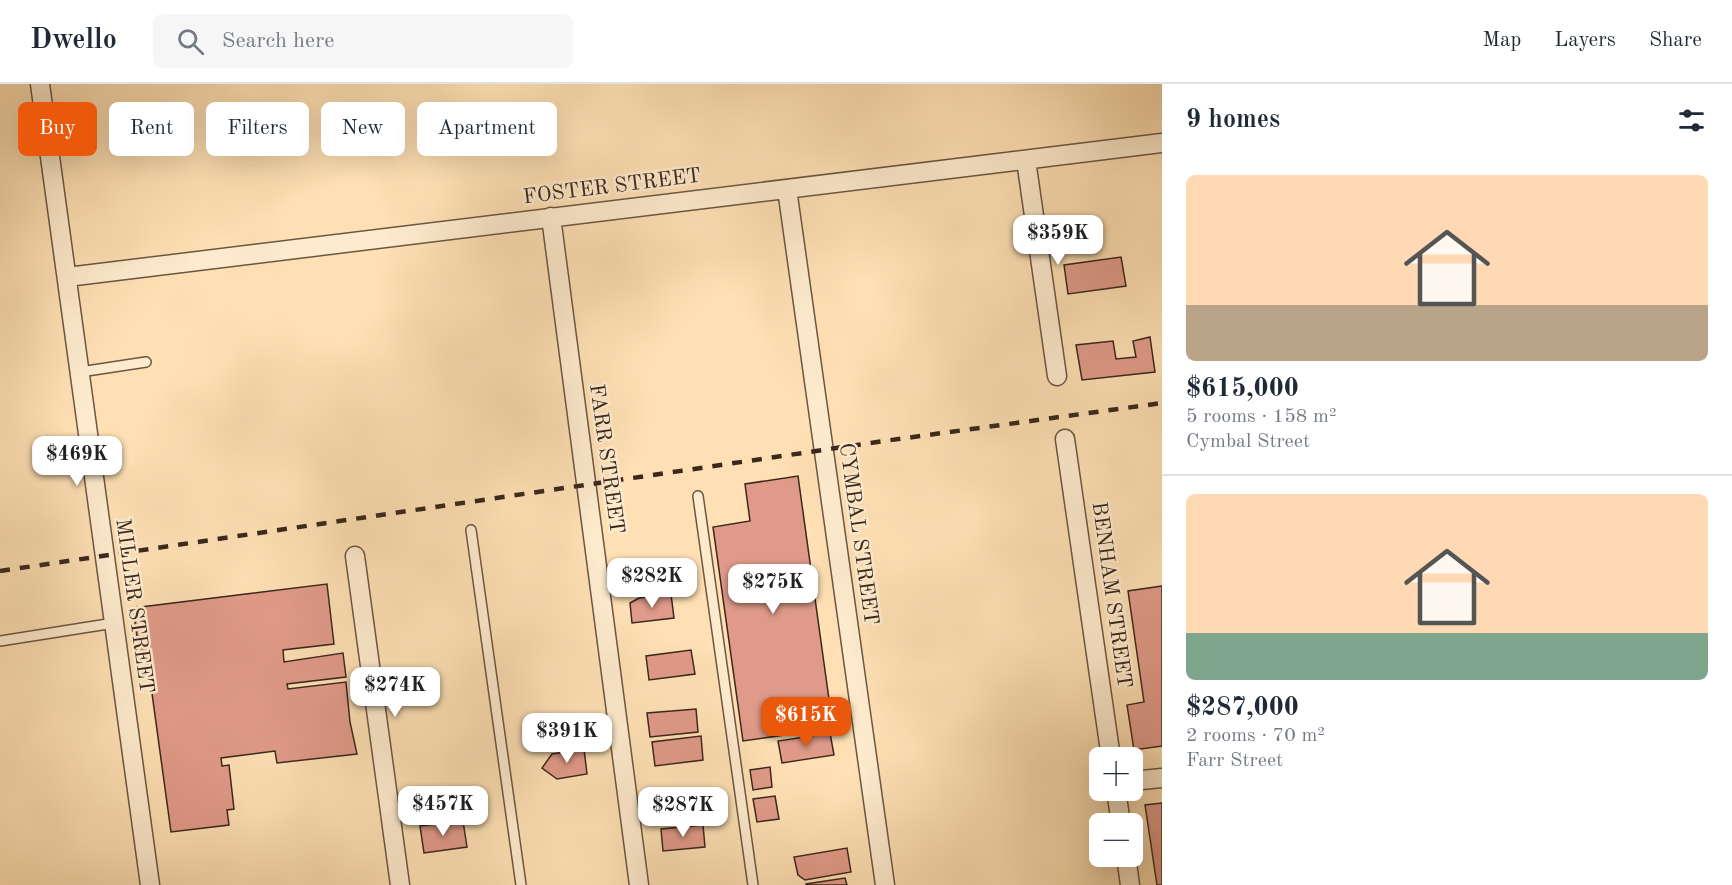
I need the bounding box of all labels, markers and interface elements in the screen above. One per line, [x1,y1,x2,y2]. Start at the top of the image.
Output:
search box [153,14,573,68]
icon: search [174,25,207,58]
text: Dwello [30,27,117,55]
text: Search here [222,30,334,52]
text: Map [1482,30,1521,51]
text: Layers [1554,30,1616,51]
text: Share [1649,30,1702,51]
chip: Buy [18,102,97,156]
chip: Rent [109,102,194,156]
chip: Filters [206,102,309,156]
chip: New [321,102,405,156]
chip: Apartment [417,102,557,156]
icon: filters [1675,104,1708,137]
text: 9 homes [1186,107,1280,133]
street label: FOSTER STREET [522,166,702,208]
icon: home [1393,214,1501,322]
pin: $359K [1016,215,1100,266]
text: $359K [1027,224,1089,244]
text: $615,000 [1186,376,1299,402]
street label: FARR STREET [585,383,627,535]
text: 5 rooms · 158 m² [1186,407,1336,427]
text: Cymbal Street [1186,432,1310,452]
pin: $469K [35,436,119,487]
street label: CYMBAL STREET [835,442,881,626]
text: $469K [46,445,108,465]
street label: BENHAM STREET [1088,500,1134,690]
street label: MILLER STREET [111,517,157,695]
icon: home [1393,533,1501,641]
pin: $282K [610,558,694,609]
pin: $275K [731,564,815,615]
text: $282K [621,567,683,587]
text: $275K [742,573,804,593]
pin: $274K [353,667,437,718]
text: $274K [364,676,426,696]
text: $287,000 [1186,695,1299,721]
pin: $615K [764,697,848,748]
text: $615K [775,706,837,726]
pin: $391K [525,713,609,764]
text: $391K [536,722,598,742]
text: 2 rooms · 70 m² [1186,726,1325,746]
map controls [1089,747,1143,867]
button: + [1089,747,1143,801]
text: Farr Street [1186,751,1283,771]
pin: $457K [401,786,485,837]
pin: $287K [641,787,725,838]
text: $457K [412,795,474,815]
text: $287K [652,796,714,816]
button: − [1089,813,1143,867]

